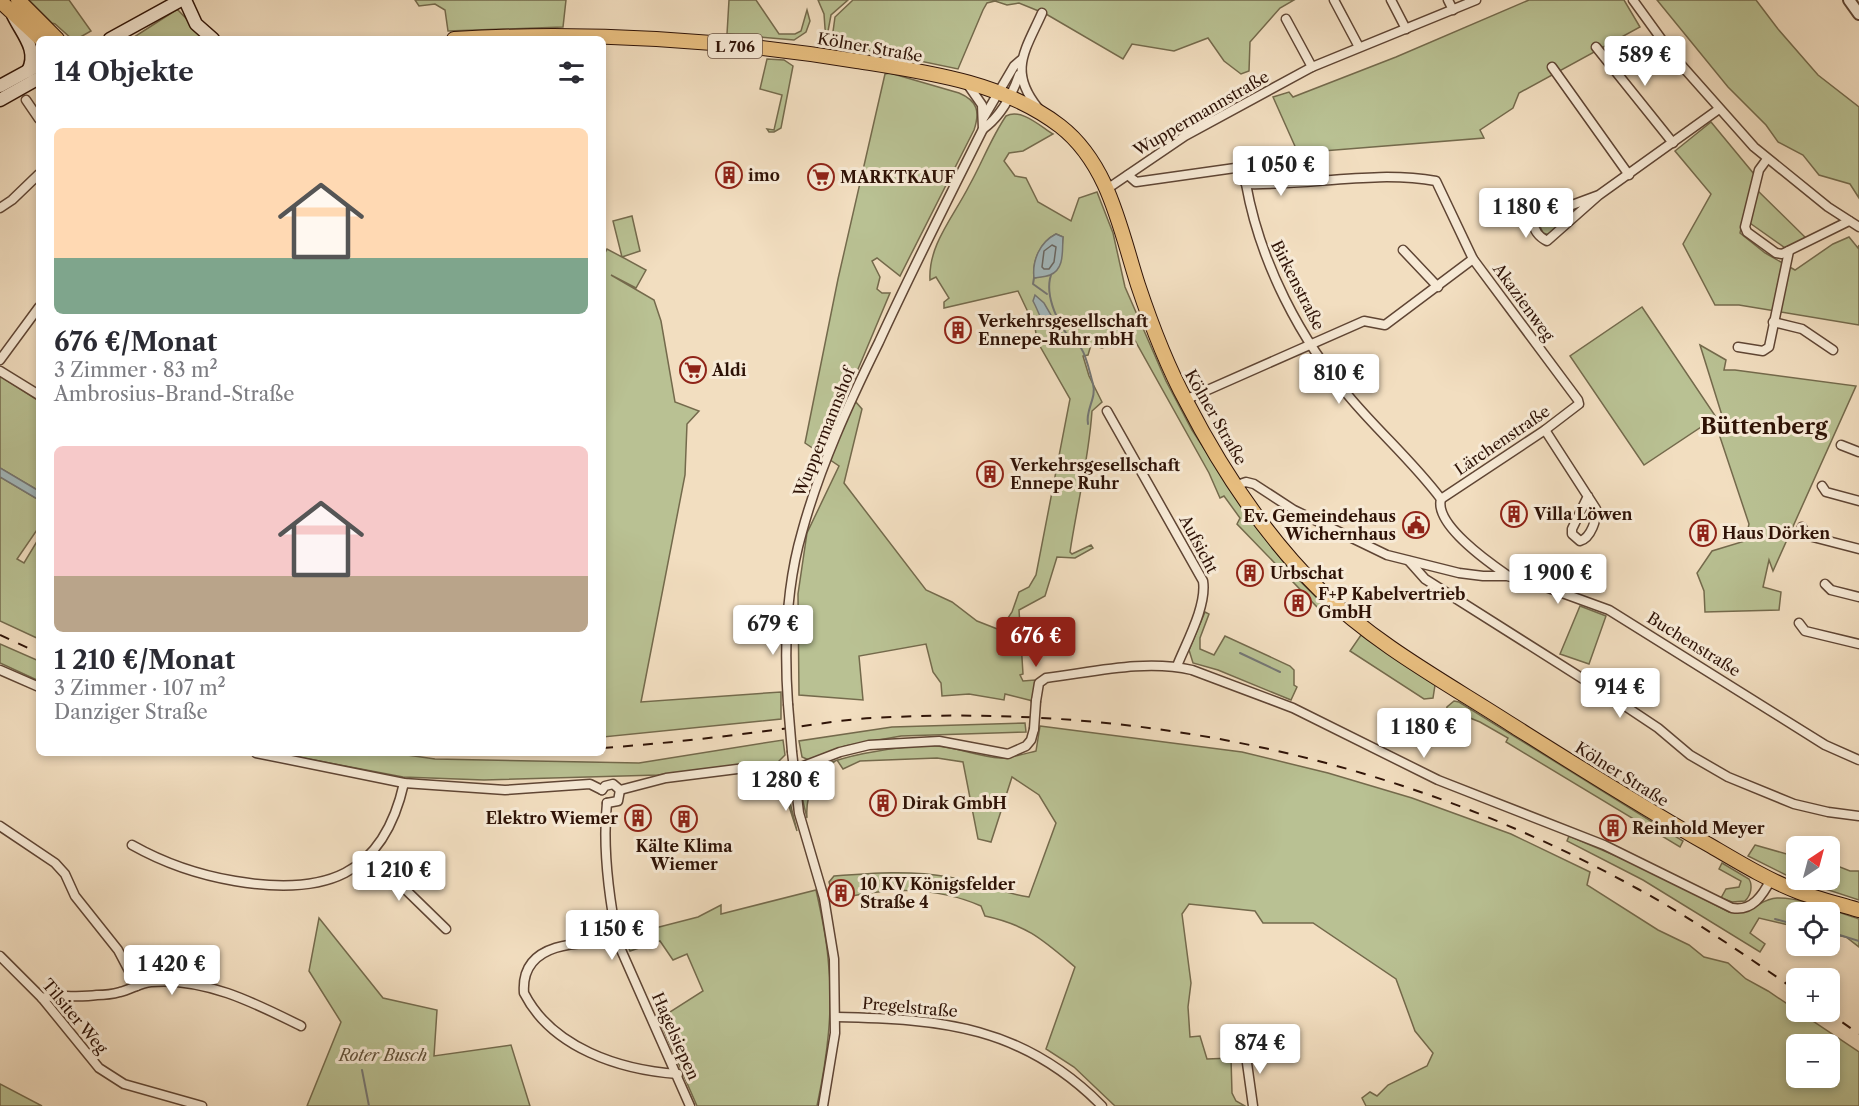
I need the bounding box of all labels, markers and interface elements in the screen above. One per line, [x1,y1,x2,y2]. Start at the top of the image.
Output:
street label: Kölner Straße [816,28,924,66]
road number: L 706 [708,34,762,58]
pin: 589 € [1603,36,1687,87]
text: 589 € [1618,43,1672,67]
text: 14 Objekte [54,56,194,88]
icon: filters [555,56,588,89]
street label: Wuppermannstraße [1129,66,1272,160]
pin: 1 050 € [1226,146,1336,197]
text: 1 050 € [1247,153,1315,177]
building icon: imo [714,160,744,190]
supermarket icon: MARKTKAUF [806,162,836,192]
place label: imo [748,165,780,185]
icon: home [267,167,375,275]
place label: MARKTKAUF [840,167,955,187]
pin: 1 180 € [1471,188,1581,239]
text: 1 180 € [1493,195,1559,219]
street label: Birkenstraße [1267,237,1329,333]
street label: Akazienweg [1489,258,1559,345]
place label: Verkehrsgesellschaft Ennepe-Ruhr mbH [977,311,1149,349]
building icon: Verkehrsgesellschaft Ennepe-Ruhr mbH [943,315,973,345]
text: 676 €/Monat [54,326,217,358]
pin: 810 € [1297,354,1381,405]
supermarket icon: Aldi [678,355,708,385]
text: 3 Zimmer · 83 m² [54,358,218,382]
place label: Aldi [711,360,747,380]
text: 810 € [1313,361,1365,385]
street label: Wuppermannshof [789,362,860,501]
street label: Kölner Straße [1181,366,1251,468]
text: Ambrosius-Brand-Straße [54,382,294,406]
street label: Lärchenstraße [1451,401,1553,479]
district label: Büttenberg [1700,413,1829,440]
place label: Verkehrsgesellschaft Ennepe Ruhr [1009,455,1181,493]
building icon: Verkehrsgesellschaft Ennepe Ruhr [975,459,1005,489]
icon: home [267,485,375,593]
building icon: Villa Löwen [1499,499,1529,529]
place label: Villa Löwen [1533,504,1633,524]
place label: Ev. Gemeindehaus Wichernhaus [1243,506,1396,544]
public building icon: Ev. Gemeindehaus Wichernhaus [1401,510,1431,540]
street label: Aufsicht [1175,511,1223,577]
building icon: Haus Dörken [1688,518,1718,548]
place label: Haus Dörken [1722,523,1830,543]
pin: 1 900 € [1503,554,1613,605]
building icon: Urbschat [1235,558,1265,588]
text: 1 900 € [1523,561,1593,585]
place label: Urbschat [1270,563,1344,583]
place label: F+P Kabelvertrieb GmbH [1318,584,1465,622]
building icon: F+P Kabelvertrieb GmbH [1283,588,1313,618]
pin: 679 € [731,605,815,656]
street label: Buchenstraße [1644,607,1744,681]
text: 679 € [747,612,799,636]
pin: 676 € [994,617,1078,668]
text: 676 € [1010,624,1062,648]
text: 1 210 €/Monat [54,644,235,676]
pin: 914 € [1578,668,1662,719]
text: 914 € [1595,675,1645,699]
text: 3 Zimmer · 107 m² [54,676,226,700]
text: Danziger Straße [54,700,208,724]
pin: 1 180 € [1369,708,1479,759]
text: 1 180 € [1391,715,1457,739]
street label: Kölner Straße [1572,737,1673,811]
pin: 1 280 € [731,761,841,812]
text: 1 280 € [752,768,820,792]
building icon: Dirak GmbH [868,788,898,818]
place label: Dirak GmbH [902,793,1007,813]
building icon: Elektro Wiemer [623,803,653,833]
building icon: Kälte Klima Wiemer [669,804,699,834]
place label: Elektro Wiemer [486,808,618,828]
building icon: Reinhold Meyer [1598,813,1628,843]
place label: Reinhold Meyer [1632,818,1765,838]
place label: Kälte Klima Wiemer [635,836,733,874]
north arrow [1786,836,1840,890]
map controls [1786,836,1840,1088]
pin: 1 210 € [344,851,454,902]
text: 1 210 € [366,858,432,882]
place label: 10 KV Königsfelder Straße 4 [860,874,1016,912]
building icon: 10 KV Königsfelder Straße 4 [826,878,856,908]
button: locate [1786,902,1840,956]
pin: 1 150 € [557,910,667,961]
text: 1 150 € [580,917,644,941]
pin: 1 420 € [117,945,227,996]
text: 1 420 € [138,952,206,976]
button: + [1786,968,1840,1022]
street label: Tilsiter Weg [38,975,112,1058]
street label: Hagelsiepen [648,989,704,1083]
street label: Pregelstraße [861,993,959,1021]
pin: 874 € [1218,1024,1302,1075]
text: 874 € [1234,1031,1286,1055]
button: − [1786,1034,1840,1088]
park label: Roter Busch [337,1045,427,1065]

